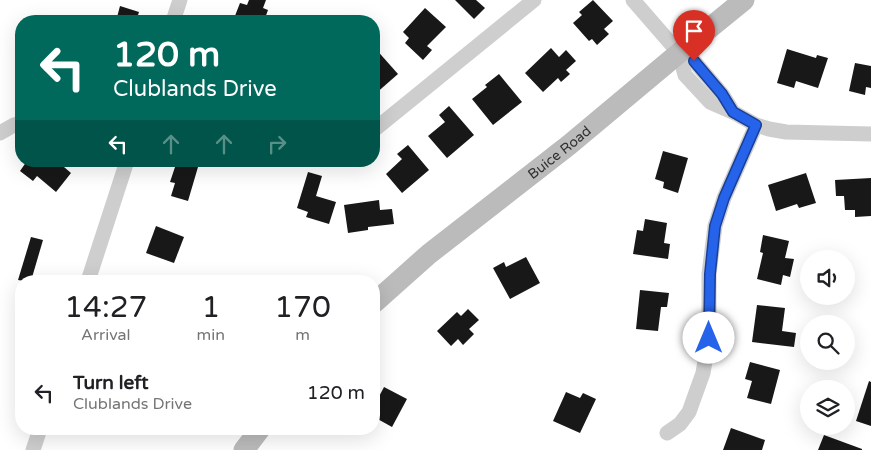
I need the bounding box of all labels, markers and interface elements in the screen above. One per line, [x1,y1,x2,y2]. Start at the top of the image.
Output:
pin [673,10,715,61]
icon: arrive [680,17,708,45]
text: 120 m [113,34,220,76]
icon: left [30,35,95,100]
text: Clublands Drive [113,76,277,102]
street label: Buice Road [524,122,594,182]
icon: left [104,130,132,158]
icon: ahead [157,130,185,158]
icon: ahead [210,130,238,158]
icon: right [263,130,291,158]
map controls [800,250,855,435]
button: sound [800,250,855,305]
text: 14:27 [64,289,147,326]
text: 1 [201,289,220,326]
text: 170 [274,289,331,326]
position arrow [682,311,734,363]
button: search [800,315,855,370]
text: Arrival [81,325,131,345]
text: min [197,325,225,345]
text: m [295,325,310,345]
text: Turn left [73,372,149,394]
icon: left [30,379,58,407]
button: layers [800,380,855,435]
text: 120 m [307,382,365,404]
text: Clublands Drive [73,394,192,414]

